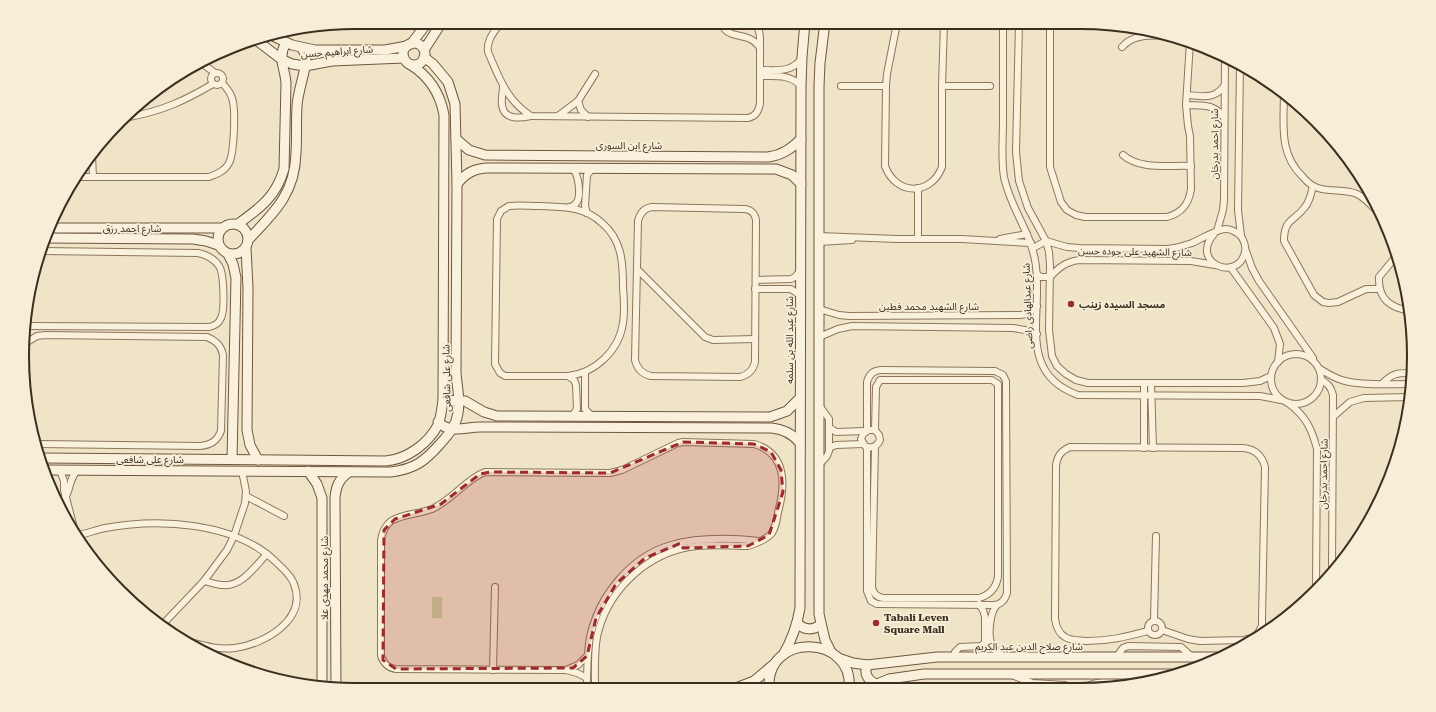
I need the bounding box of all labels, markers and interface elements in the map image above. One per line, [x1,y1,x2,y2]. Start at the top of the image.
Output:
street label: شارع ابراهيم حسن [300,43,374,62]
street label: شارع احمد بدرخان [1209,108,1222,179]
street label: شارع ابن السورى [596,140,662,153]
street label: شارع احمد رزق [103,223,162,236]
street label: شارع الشهيد على جوده حسن [1078,245,1192,260]
street label: شارع عبدالهادى راضى [1020,263,1036,349]
street label: شارع عبد الله بن سلمه [784,296,797,384]
marker: مسجد السيده زينب [1066,299,1076,309]
place label: مسجد السيده زينب [1079,299,1166,311]
street label: شارع الشهيد محمد فطين [879,301,979,314]
street label: شارع على شافعى [440,344,455,412]
street label: شارع احمد بدرخان [1317,438,1332,510]
street label: شارع على شافعى [116,454,184,467]
street label: شارع محمد مهدى علا [319,536,332,620]
place label: Tabali Leven Square Mall [884,612,949,635]
marker: Tabali Leven Square Mall [871,618,881,628]
street label: شارع صلاح الدين عبد الكريم [975,641,1083,654]

